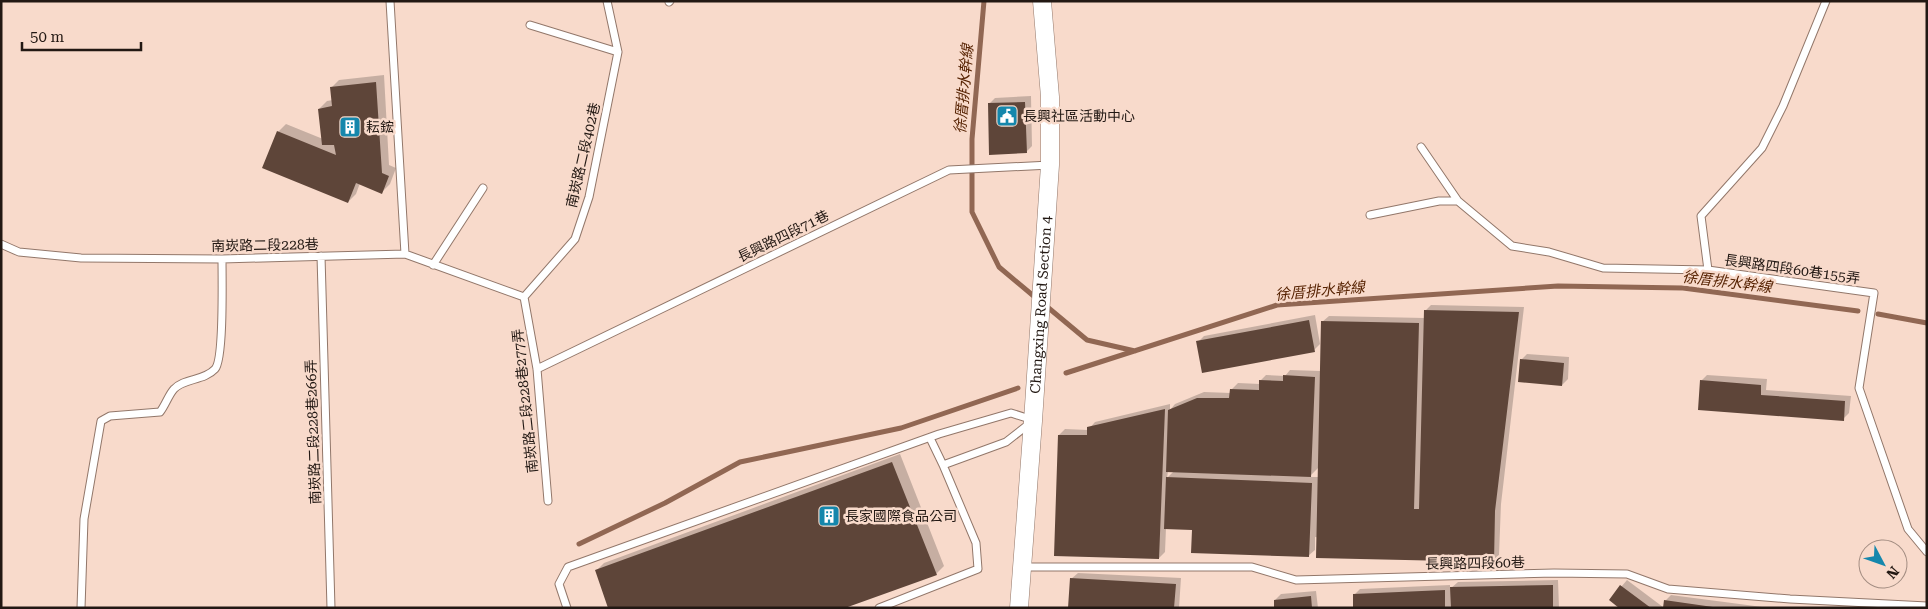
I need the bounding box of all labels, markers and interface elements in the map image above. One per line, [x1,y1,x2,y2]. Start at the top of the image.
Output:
scale bar [22,20,141,52]
text: 50 m [30,28,65,46]
water label: 徐厝排水幹線 [951,41,977,135]
street label: 南崁路二段402巷 [563,101,603,209]
public building icon: 長興社區活動中心 [995,104,1019,128]
place label: 長興社區活動中心 [1023,108,1135,124]
building icon: 耘鋐 [338,115,362,139]
place label: 耘鋐 [366,119,394,135]
street label: 長興路四段71巷 [735,207,831,265]
street label: Changxing Road Section 4 [1027,215,1055,394]
street label: 南崁路二段228巷 [211,236,319,254]
street label: 長興路四段60巷155弄 [1723,252,1861,286]
water label: 徐厝排水幹線 [1681,268,1775,297]
water label: 徐厝排水幹線 [1274,278,1368,304]
street label: 南崁路二段228巷277弄 [509,328,541,474]
street label: 南崁路二段228巷266弄 [302,359,324,505]
building icon: 長家國際食品公司 [817,504,841,528]
place label: 長家國際食品公司 [845,508,957,524]
north arrow [1858,539,1908,589]
street label: 長興路四段60巷 [1425,554,1525,572]
text: N [1883,563,1902,582]

